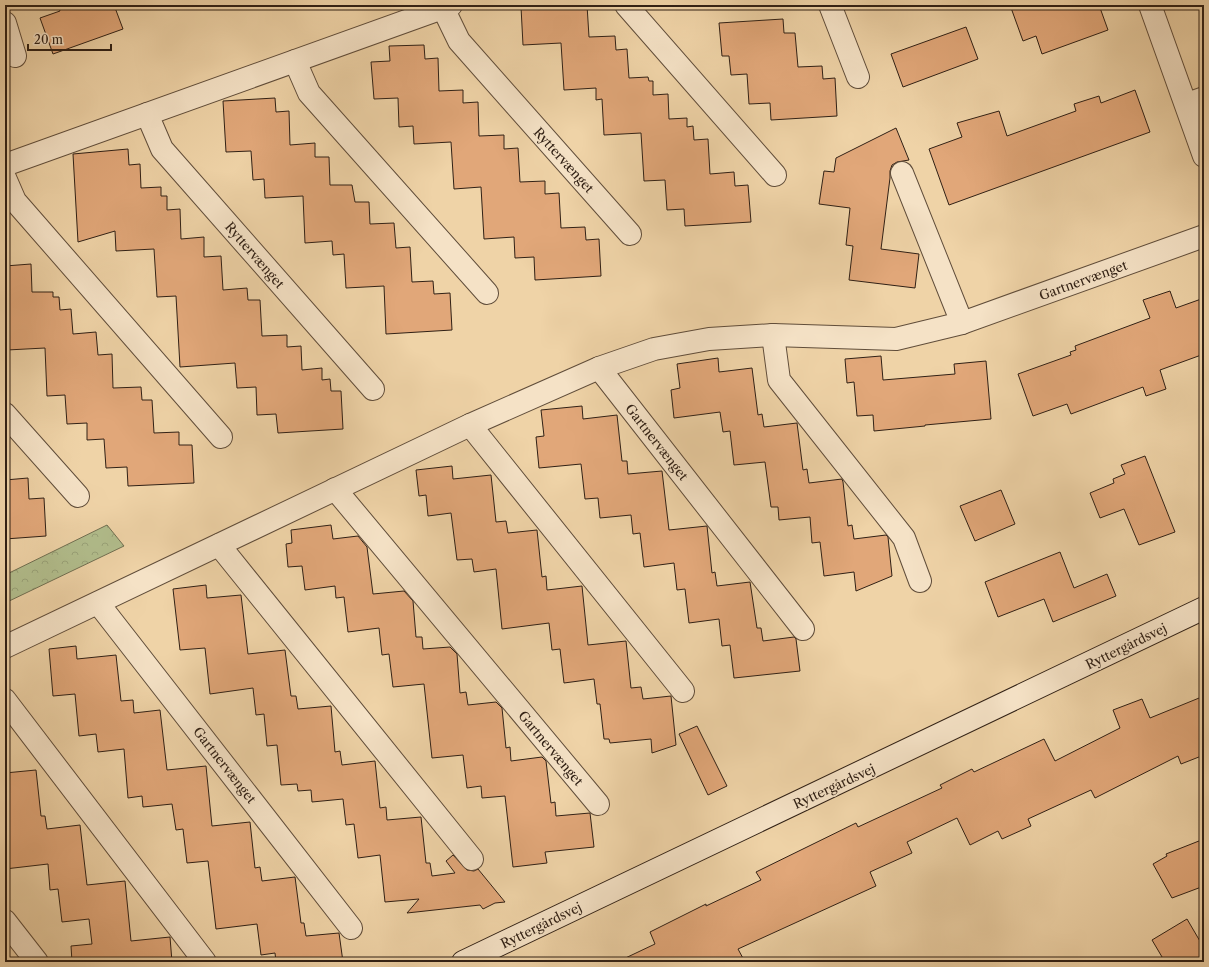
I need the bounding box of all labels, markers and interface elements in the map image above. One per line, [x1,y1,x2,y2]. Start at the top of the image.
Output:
scale bar [28,26,111,52]
text: 20 m [34,32,63,47]
street label: Ryttervænget [530,124,598,196]
street label: Ryttervænget [222,219,288,292]
street label: Gartnervænget [1037,257,1130,303]
street label: Gartnervænget [622,401,692,484]
street label: Ryttergårdsvej [1083,619,1169,673]
street label: Gartnervænget [515,707,587,789]
street label: Gartnervænget [190,724,260,807]
street label: Ryttergårdsvej [791,760,877,812]
street label: Ryttergårdsvej [498,898,584,952]

